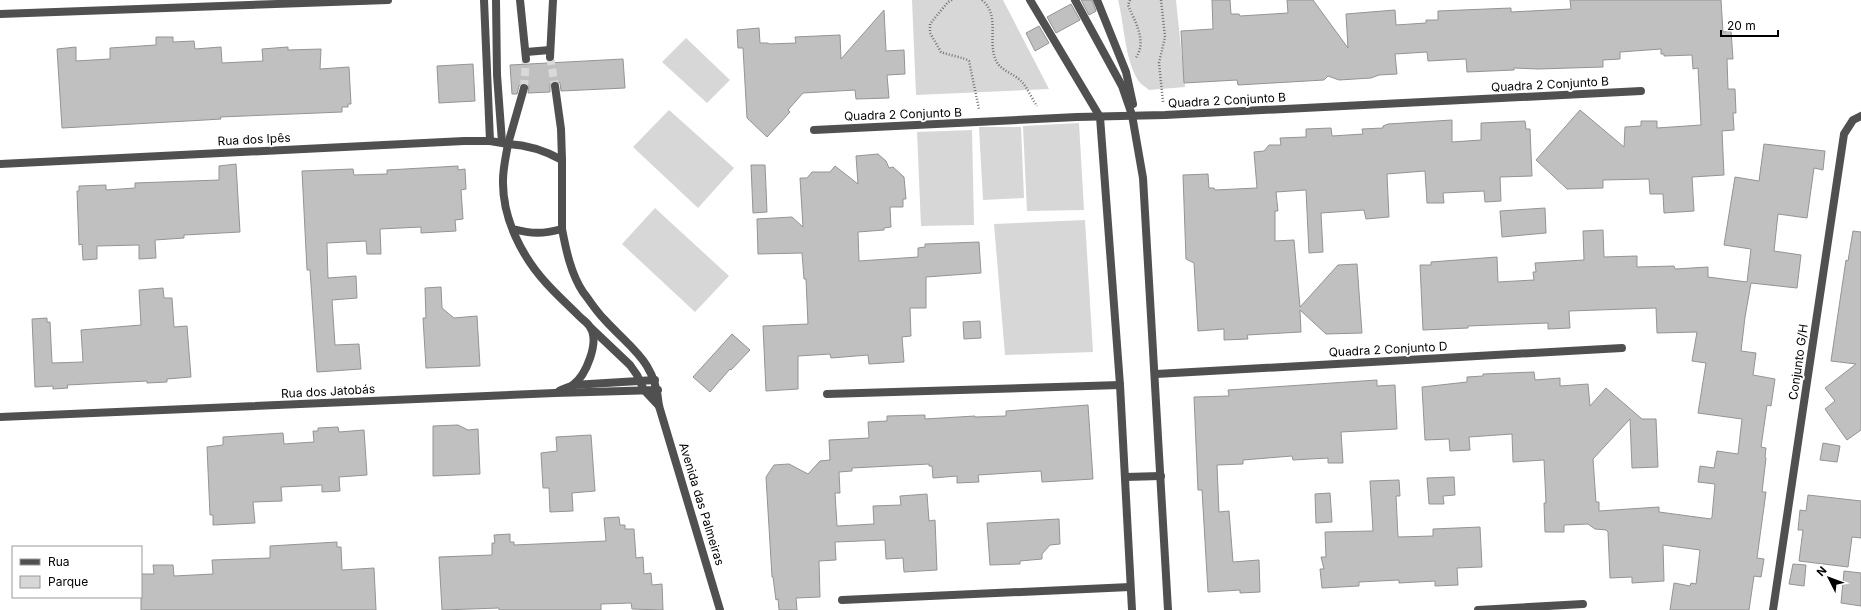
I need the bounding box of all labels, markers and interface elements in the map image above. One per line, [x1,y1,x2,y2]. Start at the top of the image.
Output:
scale bar [1721,12,1778,38]
text: 20 m [1727,18,1756,33]
street label: Quadra 2 Conjunto B [1491,73,1609,95]
street label: Quadra 2 Conjunto B [1168,89,1286,111]
street label: Quadra 2 Conjunto B [844,104,962,124]
street label: Rua dos Ipês [217,130,291,148]
street label: Conjunto G/H [1785,323,1811,401]
street label: Quadra 2 Conjunto D [1328,338,1448,360]
street label: Rua dos Jatobás [281,381,375,401]
street label: Avenida das Palmeiras [676,441,728,567]
legend [12,546,142,598]
text: Rua [48,554,70,569]
north arrow [1809,558,1849,598]
text: N [1814,564,1830,579]
text: Parque [48,574,88,589]

